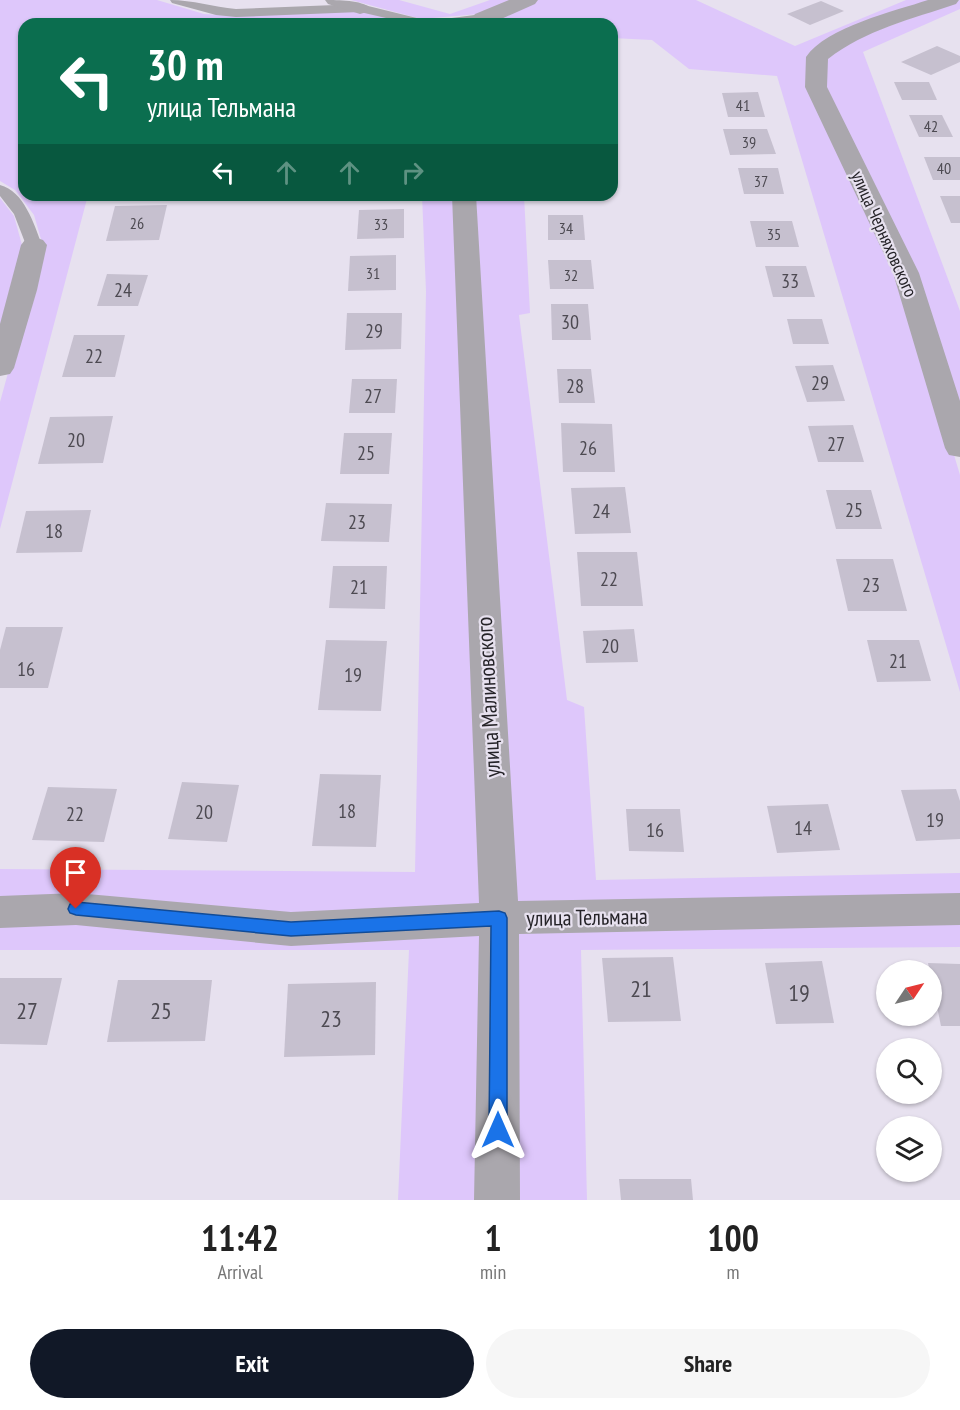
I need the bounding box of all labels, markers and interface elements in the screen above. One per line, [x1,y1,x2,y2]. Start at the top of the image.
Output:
text: 30 m [147,37,224,92]
icon: left [48,42,126,120]
text: улица Тельмана [147,90,296,124]
house number: 41 [736,95,750,115]
house number: 42 [924,116,938,136]
house number: 39 [742,132,756,152]
icon: left [207,156,240,189]
icon: ahead [270,156,303,189]
icon: ahead [333,156,366,189]
icon: right [396,156,429,189]
house number: 40 [937,158,951,178]
street label: улица Черняховского [846,167,923,301]
house number: 37 [754,171,768,191]
house number: 26 [130,213,144,233]
house number: 33 [374,214,388,234]
house number: 34 [559,218,573,238]
house number: 35 [767,224,781,244]
house number: 31 [366,263,380,283]
house number: 32 [564,265,578,285]
house number: 33 [781,268,799,294]
house number: 24 [114,277,132,303]
house number: 30 [561,309,579,335]
house number: 29 [365,318,383,344]
house number: 22 [85,343,103,369]
house number: 29 [811,370,829,396]
house number: 28 [566,373,584,399]
house number: 27 [364,383,382,409]
house number: 20 [67,427,85,453]
house number: 27 [827,431,845,457]
house number: 26 [579,435,597,461]
house number: 25 [357,440,375,466]
house number: 25 [845,497,863,523]
house number: 24 [592,498,610,524]
house number: 23 [348,509,366,535]
house number: 18 [45,518,63,544]
house number: 22 [600,566,618,592]
house number: 23 [862,572,880,598]
house number: 21 [350,574,368,600]
street label: улица Малиновского [470,616,506,778]
house number: 20 [601,633,619,659]
house number: 21 [889,648,907,674]
house number: 16 [17,656,35,682]
house number: 19 [344,662,362,688]
house number: 18 [338,798,356,824]
house number: 20 [195,799,213,825]
house number: 22 [66,801,84,827]
house number: 19 [926,807,944,833]
house number: 14 [794,815,812,841]
house number: 16 [646,817,664,843]
pin [50,847,101,909]
icon: arrive [59,856,92,889]
street label: улица Тельмана [526,902,648,932]
north arrow [876,960,942,1026]
map controls [876,960,942,1182]
house number: 21 [630,973,652,1004]
house number: 19 [788,977,810,1008]
house number: 27 [16,995,38,1026]
house number: 25 [150,995,172,1026]
house number: 23 [320,1003,342,1034]
button: search [876,1038,942,1104]
position arrow [466,1098,530,1162]
button: layers [876,1116,942,1182]
text: 11:42 [201,1214,279,1261]
text: 1 [484,1214,502,1261]
text: 100 [707,1214,759,1261]
text: Arrival [217,1259,263,1285]
text: min [480,1259,506,1285]
text: m [727,1259,740,1285]
button: Exit [30,1329,474,1398]
button: Share [486,1329,930,1398]

